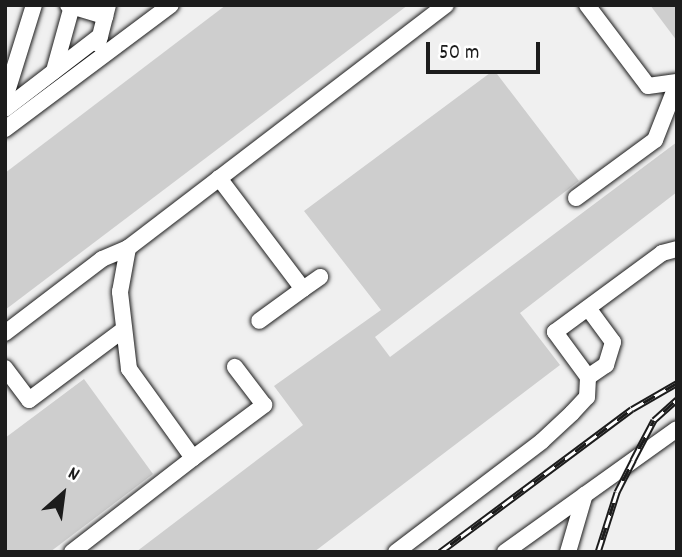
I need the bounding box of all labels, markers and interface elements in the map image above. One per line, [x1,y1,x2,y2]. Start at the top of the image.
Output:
scale bar [430,28,544,72]
text: 50 m [439,39,479,69]
north arrow [28,459,98,529]
text: N [63,461,84,489]

